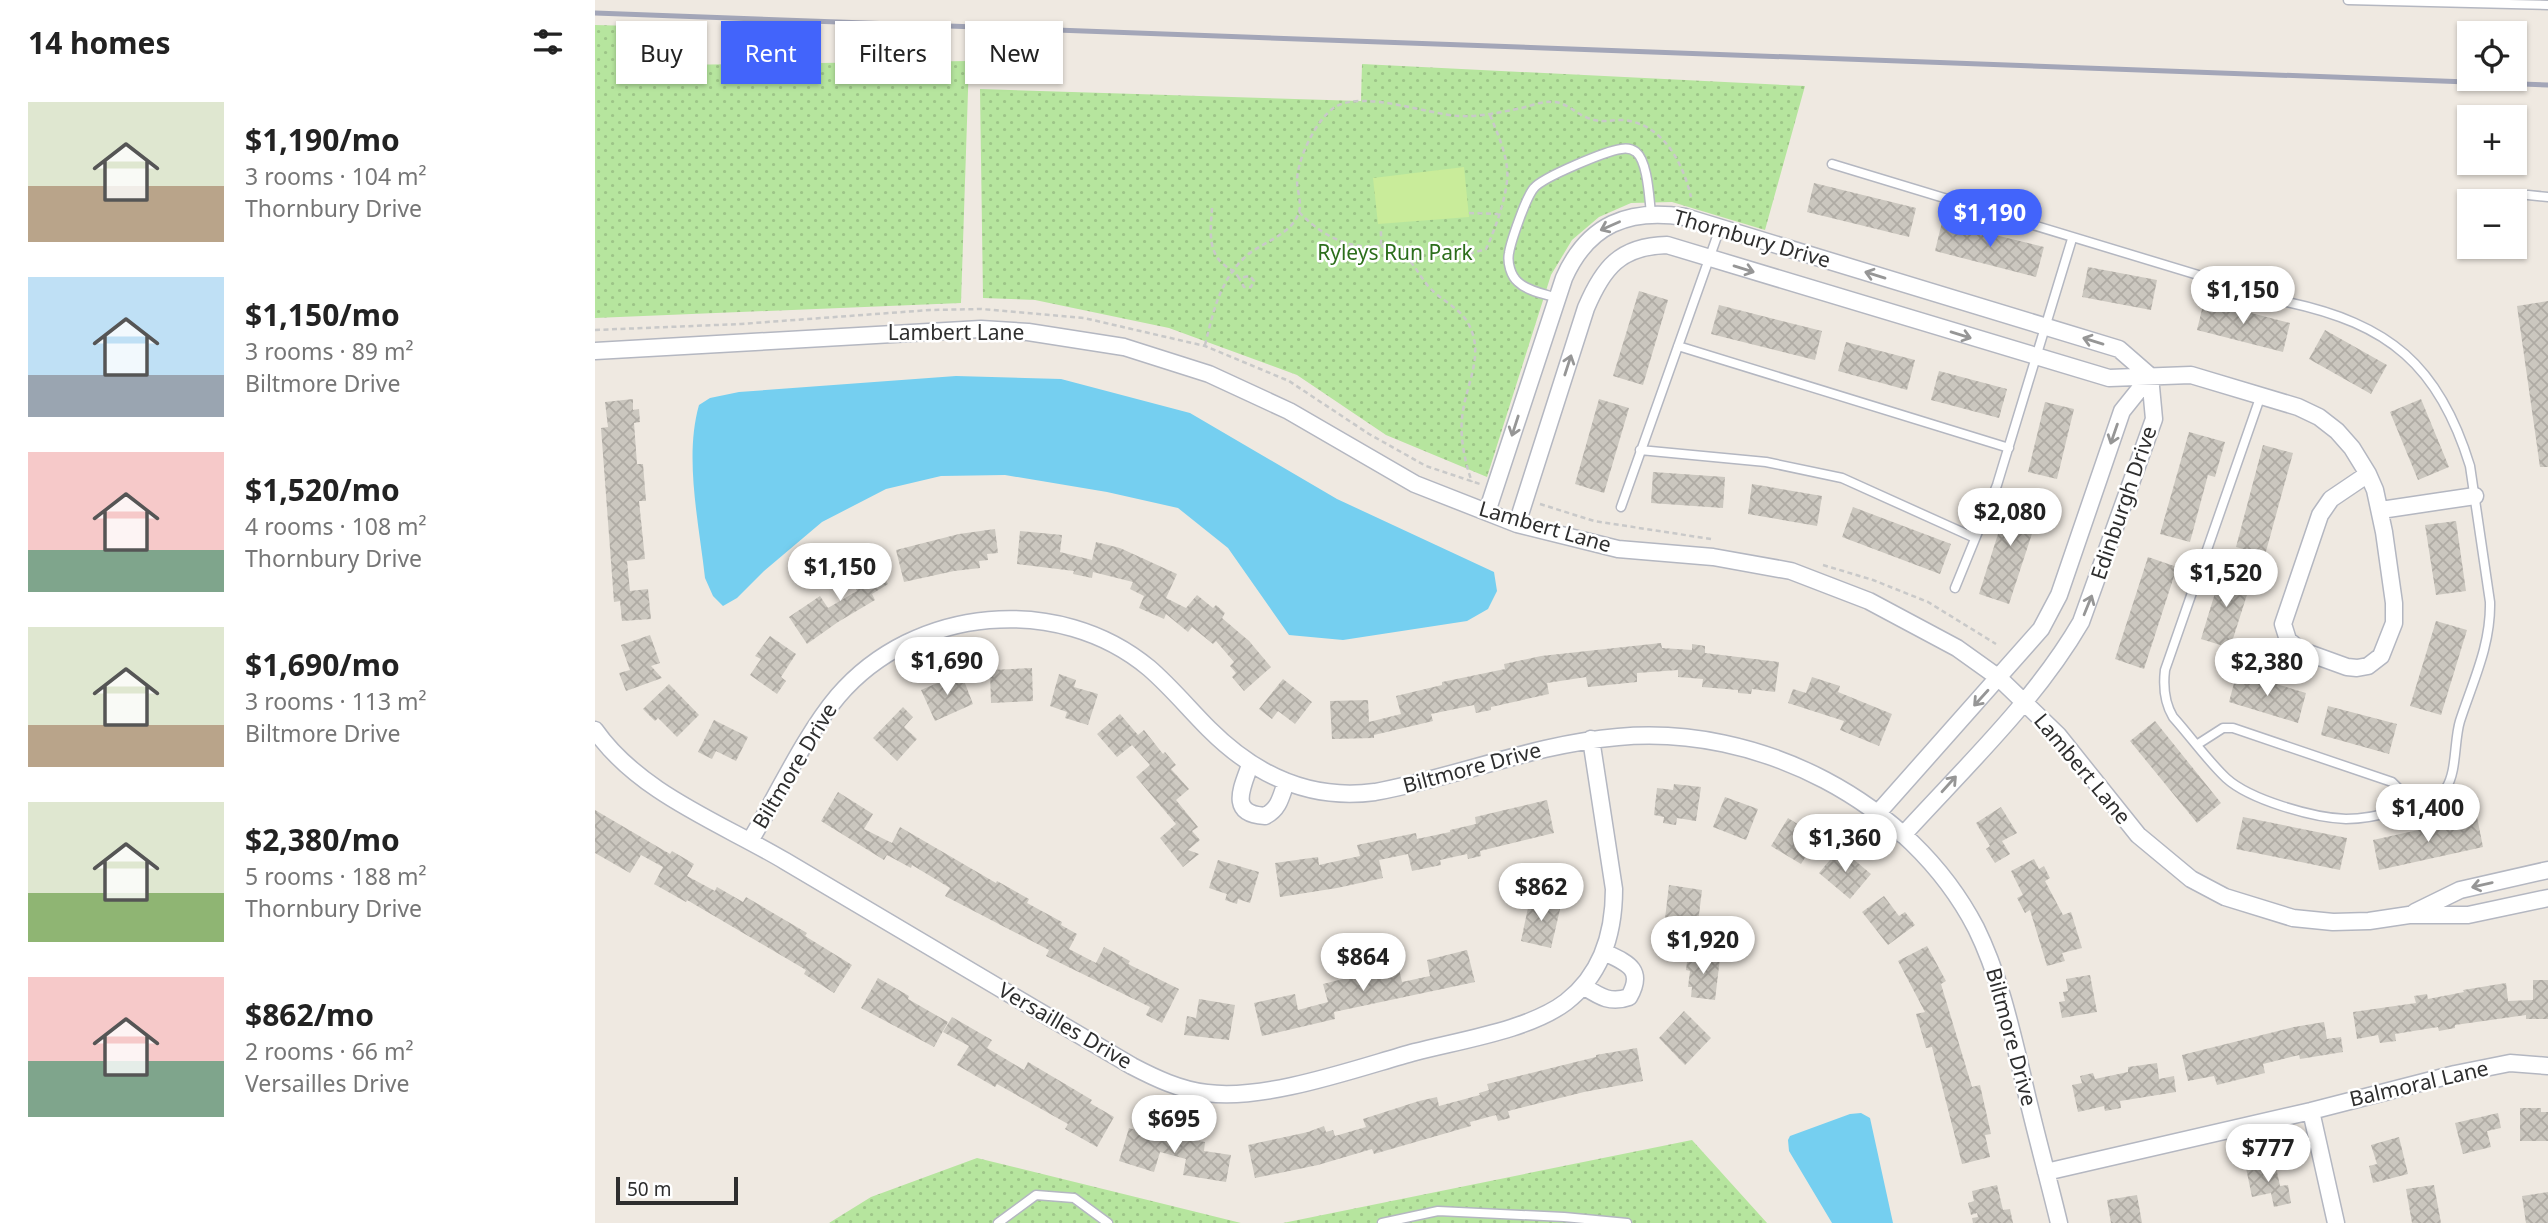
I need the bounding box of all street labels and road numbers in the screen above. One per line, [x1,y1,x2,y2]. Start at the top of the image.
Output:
street label: Thornbury Drive [1671,202,1834,274]
street label: Lambert Lane [888,318,1024,346]
street label: Edinburgh Drive [2084,422,2162,583]
street label: Lambert Lane [1476,494,1615,558]
street label: Biltmore Drive [746,697,843,834]
street label: Lambert Lane [2028,707,2137,830]
street label: Biltmore Drive [1400,735,1544,799]
street label: Biltmore Drive [1980,965,2044,1109]
street label: Versailles Drive [994,975,1137,1075]
street label: Balmoral Lane [2347,1053,2491,1113]

